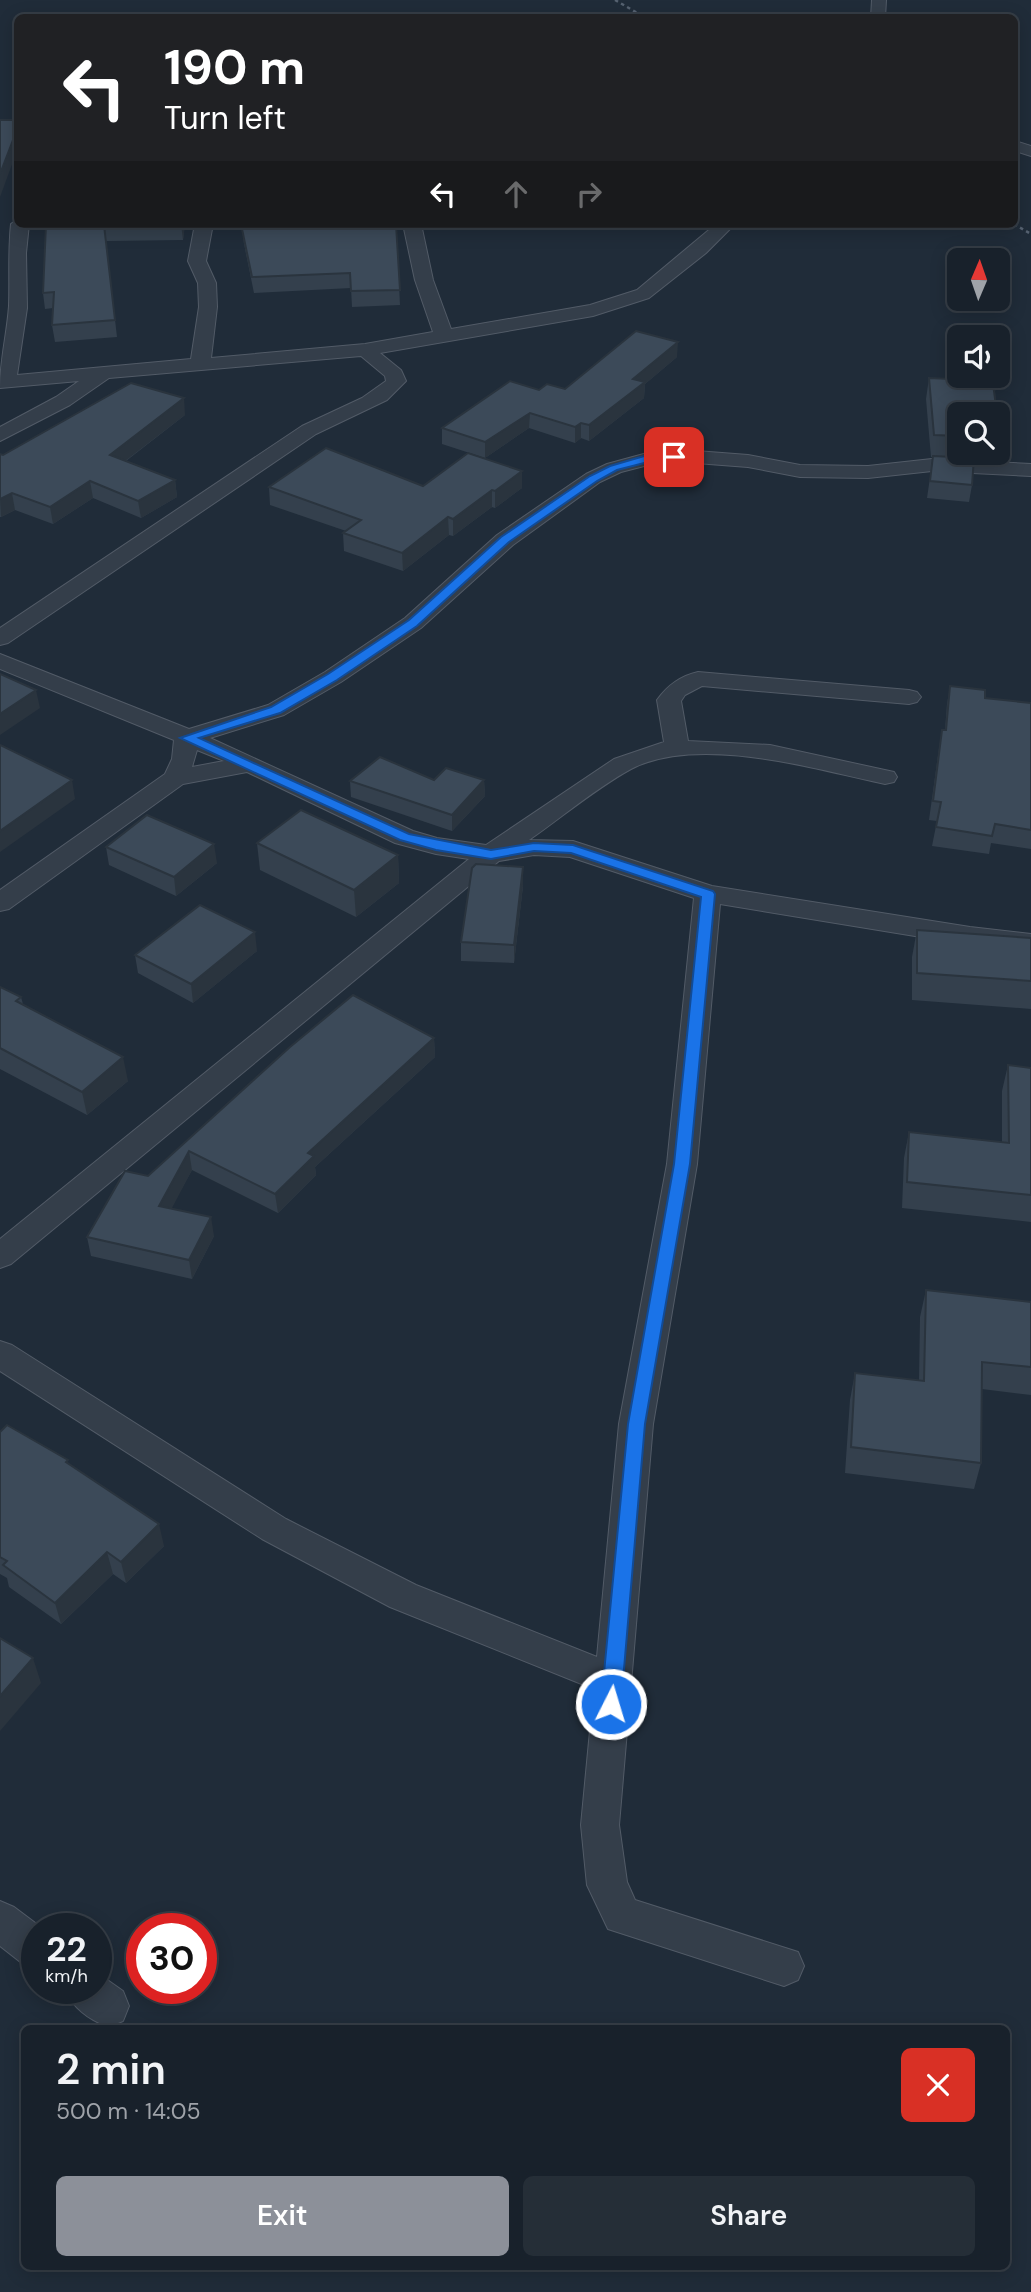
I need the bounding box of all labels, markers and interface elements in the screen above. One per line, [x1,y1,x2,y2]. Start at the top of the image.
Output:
text: 190 m [164,35,305,99]
icon: left [49,42,140,133]
text: Turn left [164,97,286,139]
icon: left [424,175,462,213]
icon: ahead [497,175,535,213]
icon: right [570,175,608,213]
north arrow [947,248,1010,312]
map controls [947,248,1010,465]
button: sound [947,325,1010,388]
button: search [947,402,1010,465]
pin [644,427,704,487]
icon: arrive [655,438,693,476]
position arrow [574,1667,648,1741]
speed limit sign: 30 [126,1913,217,2004]
text: 22 [46,1926,87,1972]
text: km/h [45,1964,88,1988]
text: 2 min [56,2042,166,2097]
button: close [901,2048,975,2122]
text: 500 m · 14:05 [56,2096,200,2126]
button: Exit [56,2176,509,2256]
button: Share [523,2176,975,2256]

